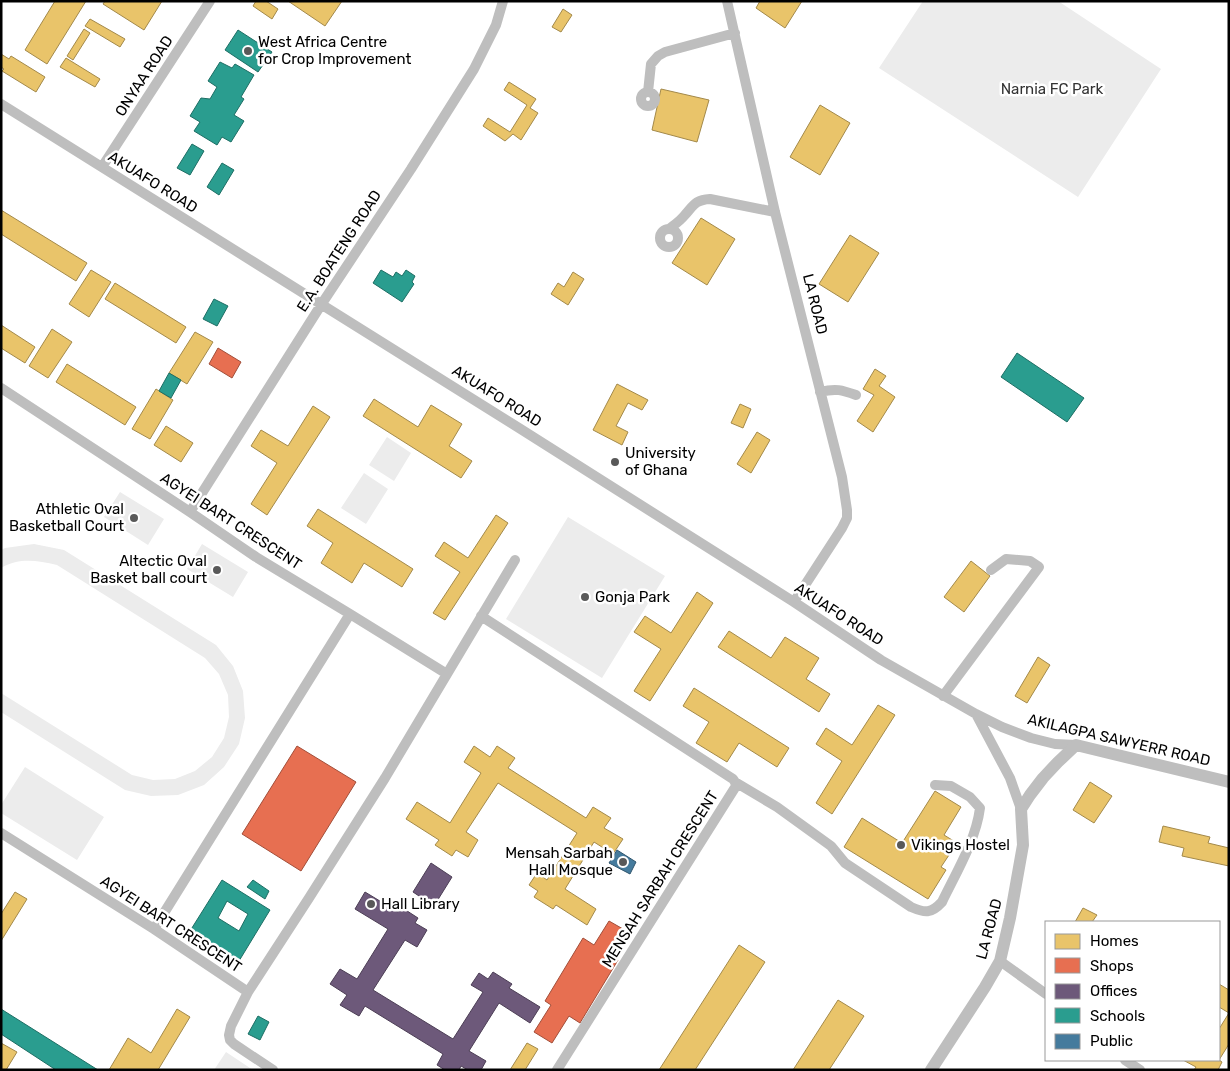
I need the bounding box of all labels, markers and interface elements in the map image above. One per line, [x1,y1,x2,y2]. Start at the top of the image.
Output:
street label: ONYAA ROAD [111,32,177,120]
place label: West Africa Centre for Crop Improvement [258,33,411,68]
marker: West Africa Centre for Crop Improvement [242,45,254,57]
park label: Narnia FC Park [1001,80,1104,98]
street label: AKUAFO ROAD [105,147,201,217]
street label: E.A. BOATENG ROAD [293,187,385,315]
street label: LA ROAD [799,272,831,336]
street label: AKUAFO ROAD [449,361,545,431]
place label: University of Ghana [625,444,696,479]
marker: University of Ghana [609,456,621,468]
street label: AGYEI BART CRESCENT [157,469,305,573]
place label: Athletic Oval Basketball Court [9,500,124,535]
marker: Athletic Oval Basketball Court [128,512,140,524]
place label: Altectic Oval Basket ball court [90,552,207,587]
marker: Altectic Oval Basket ball court [211,564,223,576]
street label: AKUAFO ROAD [791,579,887,649]
place label: Gonja Park [595,588,670,606]
marker: Gonja Park [579,591,591,603]
street label: AKILAGPA SAWYERR ROAD [1026,710,1212,770]
street label: MENSAH SARBAH CRESCENT [598,787,722,971]
place label: Vikings Hostel [911,836,1010,854]
marker: Vikings Hostel [895,839,907,851]
place label: Mensah Sarbah Hall Mosque [505,844,613,879]
marker: Mensah Sarbah Hall Mosque [617,856,629,868]
street label: AGYEI BART CRESCENT [97,872,245,976]
place label: Hall Library [381,895,460,913]
street label: LA ROAD [972,897,1006,961]
marker: Hall Library [365,898,377,910]
legend [1045,921,1220,1061]
text: Homes [1090,932,1139,950]
text: Shops [1090,957,1134,975]
text: Offices [1090,982,1138,1000]
text: Schools [1090,1007,1146,1025]
text: Public [1090,1032,1133,1050]

